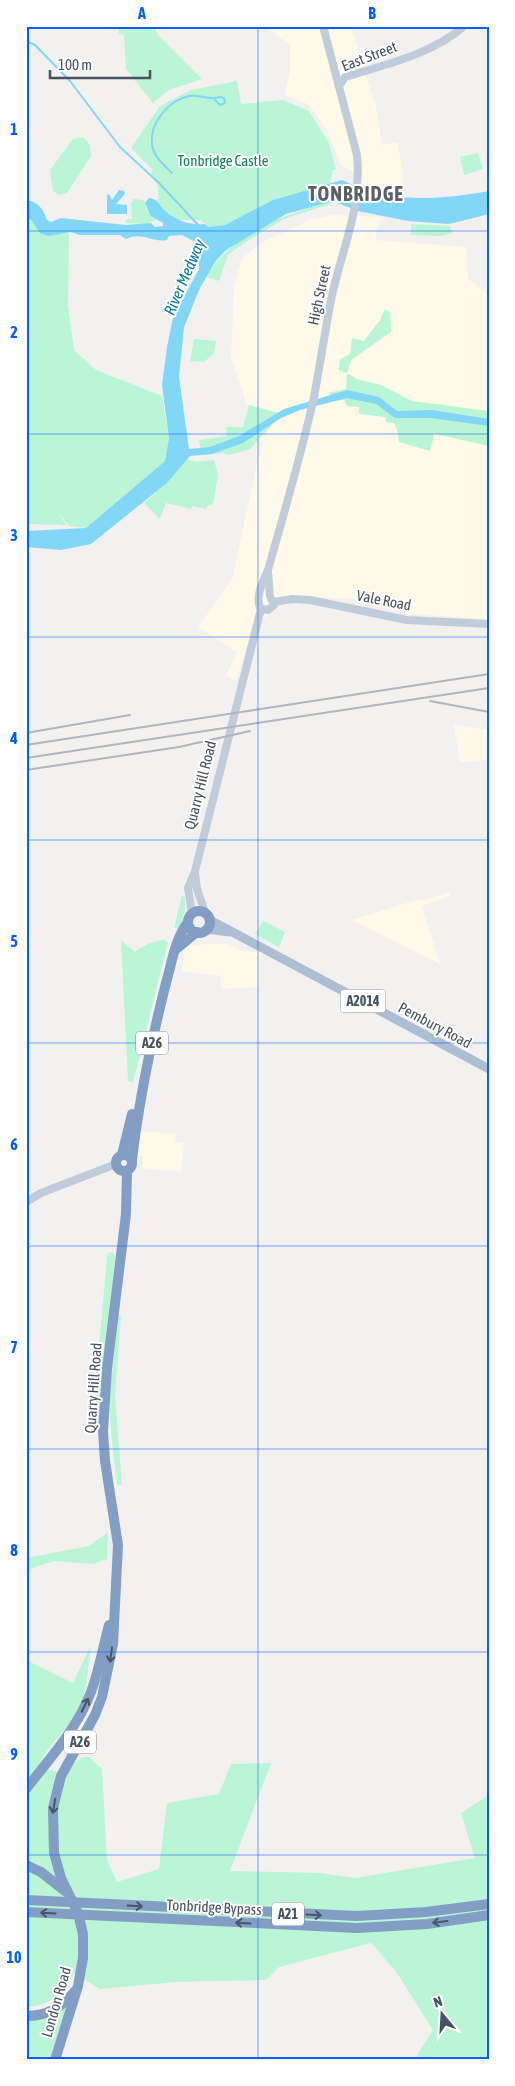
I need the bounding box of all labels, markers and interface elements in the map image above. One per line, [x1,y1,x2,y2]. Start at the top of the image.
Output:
text: A [137,4,146,22]
text: B [368,4,376,22]
street label: East Street [339,38,399,74]
scale bar [50,48,150,80]
text: 100 m [58,56,92,73]
text: 1 [10,120,18,138]
park label: Tonbridge Castle [177,152,269,169]
district label: TONBRIDGE [308,182,404,205]
water label: River Medway [160,236,209,318]
street label: High Street [304,263,334,327]
text: 2 [10,323,18,341]
text: 3 [10,526,18,544]
street label: Vale Road [355,586,413,614]
text: 4 [9,729,18,747]
street label: Quarry Hill Road [181,739,219,831]
text: 5 [10,932,18,950]
road number: A2014 [340,989,386,1012]
street label: Pembury Road [395,999,475,1051]
road number: A26 [136,1032,168,1054]
text: 6 [10,1135,18,1153]
text: 7 [10,1338,18,1356]
street label: Quarry Hill Road [81,1342,105,1434]
text: 8 [10,1541,18,1559]
one-way arrow [106,1647,116,1663]
one-way arrow [81,1698,90,1713]
road number: A26 [64,1730,96,1754]
text: 9 [10,1745,18,1763]
one-way arrow [49,1797,59,1813]
street label: Tonbridge Bypass [166,1896,262,1918]
one-way arrow [126,1902,142,1911]
road number: A21 [272,1902,304,1926]
one-way arrow [40,1909,56,1918]
one-way arrow [306,1911,322,1920]
one-way arrow [433,1917,449,1927]
one-way arrow [236,1919,252,1928]
text: 10 [6,1948,22,1966]
street label: London Road [38,1965,74,2039]
north arrow [418,1988,468,2038]
text: N [432,1993,444,2011]

